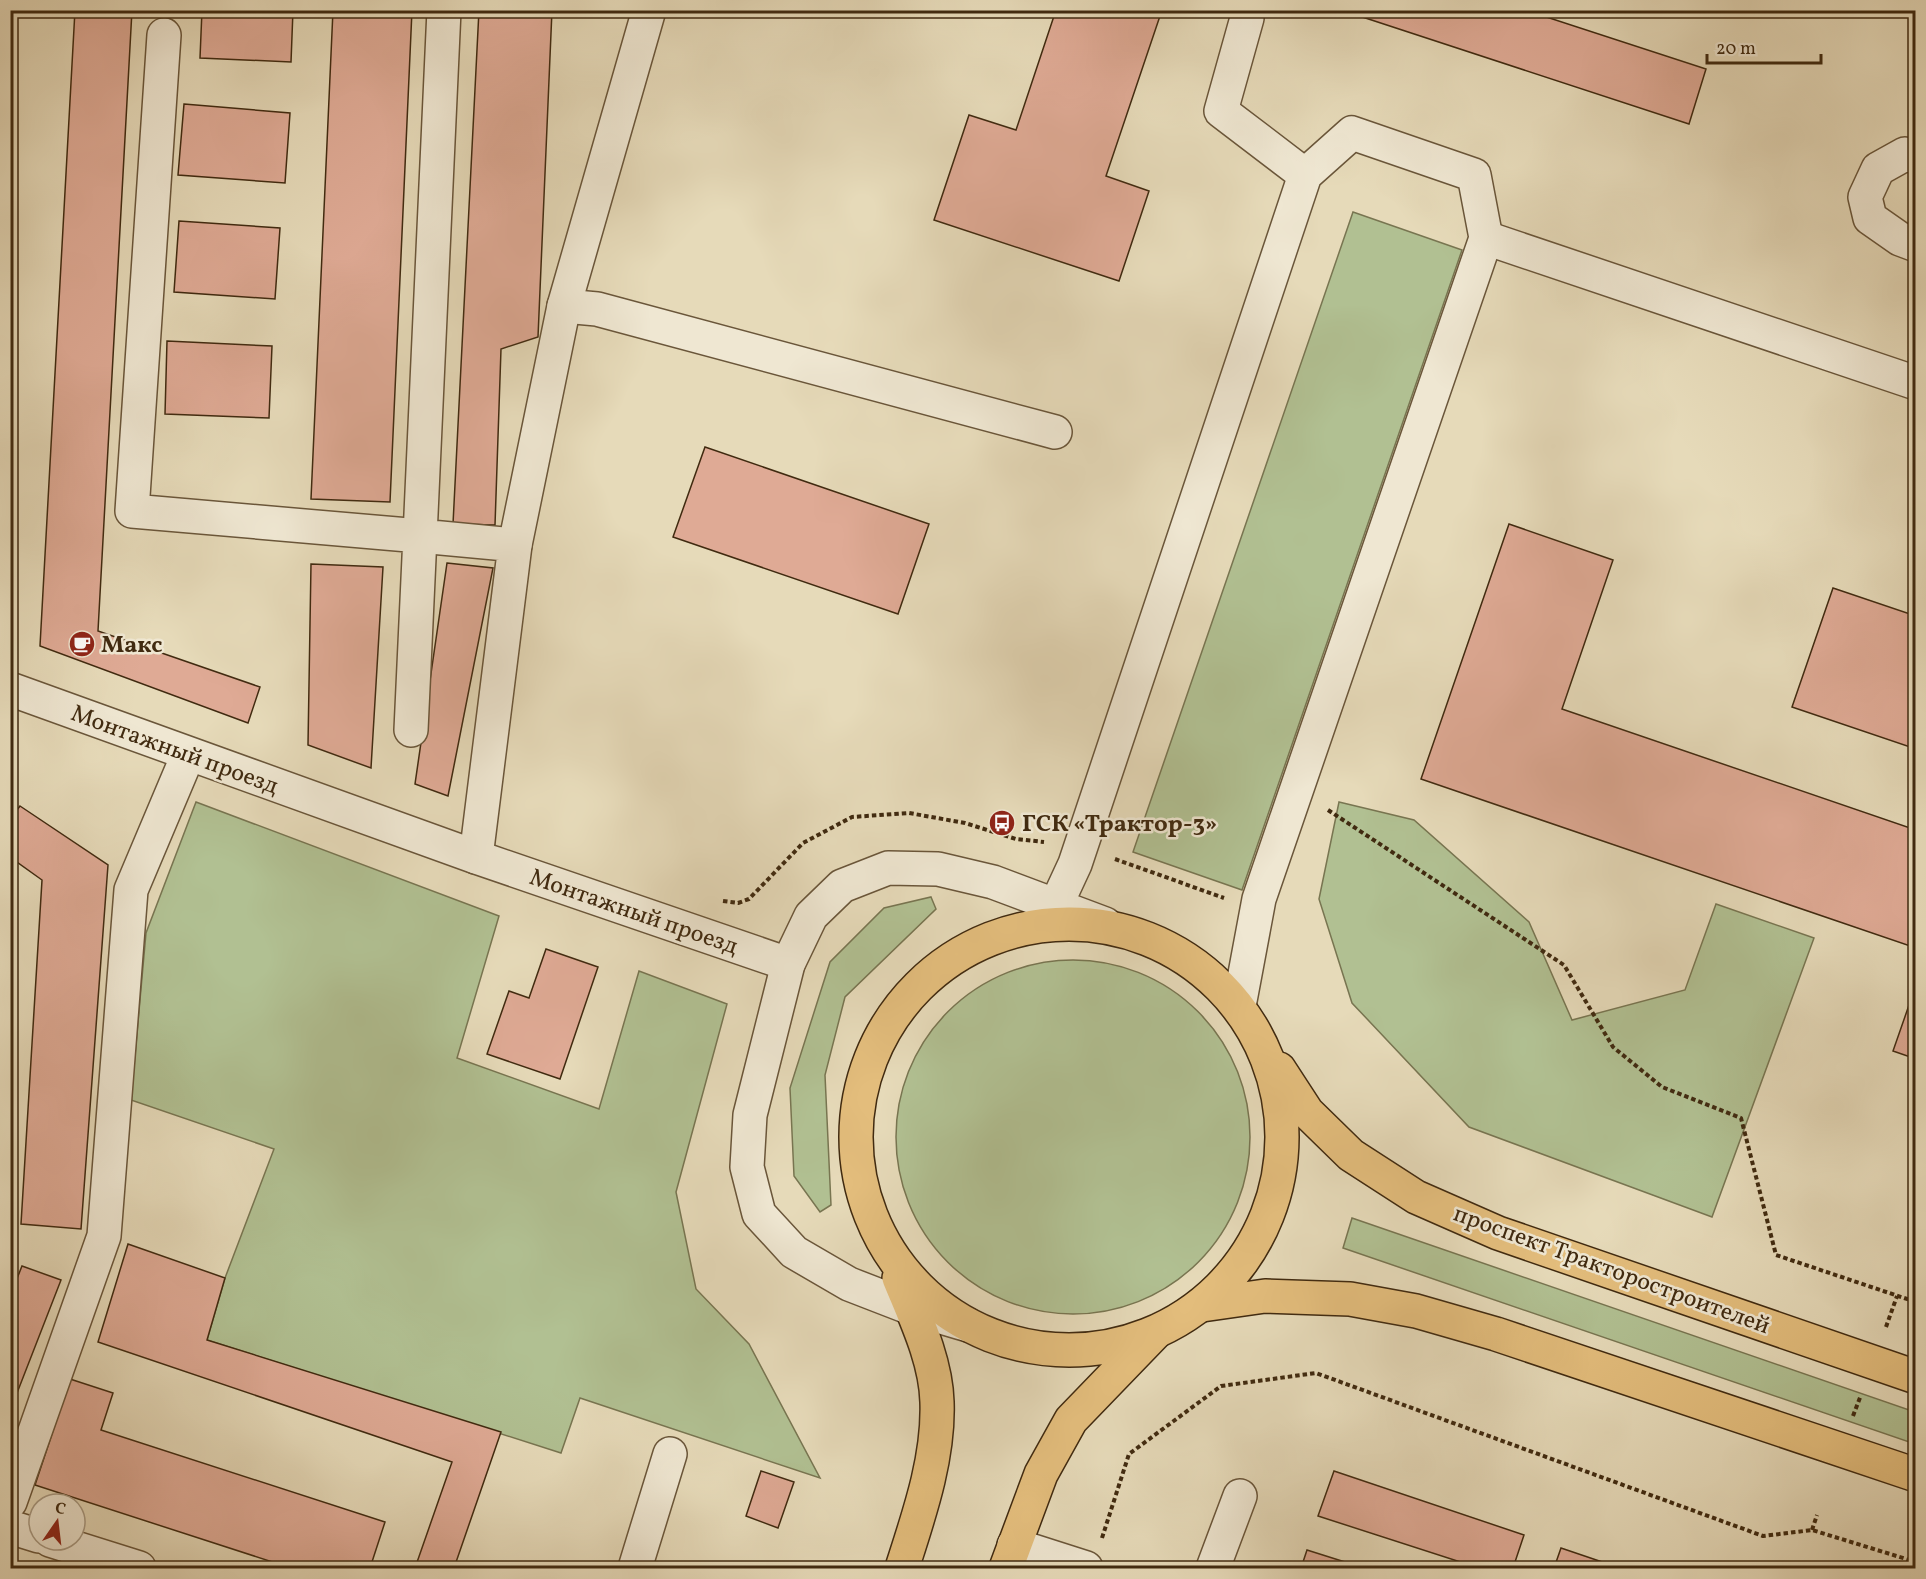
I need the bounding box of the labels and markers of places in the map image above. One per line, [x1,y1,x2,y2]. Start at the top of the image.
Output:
cafe icon: Макс [67,629,97,659]
place label: Макс [101,629,162,663]
bus stop icon: ГСК «Трактор-3» [987,808,1017,838]
place label: ГСК «Трактор-3» [1022,808,1217,842]

